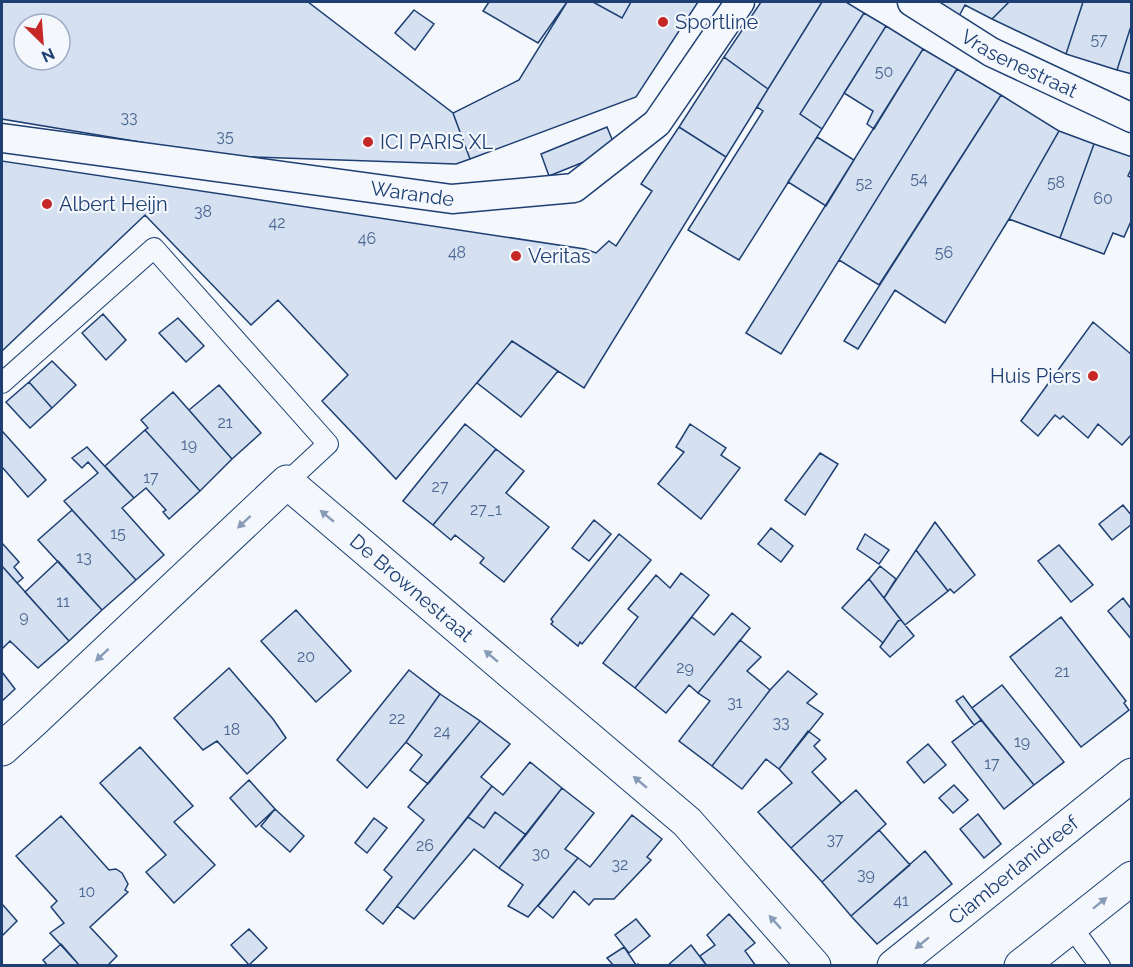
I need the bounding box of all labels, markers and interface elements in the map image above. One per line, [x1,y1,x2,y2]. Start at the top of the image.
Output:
place label: Sportline [675,10,759,34]
north arrow [12,12,72,72]
marker: Sportline [656,15,670,29]
street label: Vrasenestraat [957,24,1082,103]
house number: 57 [1090,30,1108,49]
text: N [39,44,58,66]
house number: 50 [875,62,893,81]
house number: 33 [120,108,138,127]
house number: 35 [216,127,234,146]
place label: ICI PARIS XL [380,130,493,154]
marker: ICI PARIS XL [361,135,375,149]
house number: 54 [910,169,928,188]
house number: 58 [1047,173,1065,192]
house number: 52 [855,174,873,193]
street label: Warande [369,176,456,211]
house number: 60 [1093,189,1113,208]
place label: Albert Heijn [59,192,168,216]
marker: Albert Heijn [40,197,54,211]
house number: 38 [194,202,212,221]
house number: 42 [268,213,286,232]
house number: 46 [358,229,376,248]
house number: 48 [448,243,466,262]
house number: 56 [935,243,953,262]
place label: Veritas [528,244,591,268]
marker: Veritas [509,249,523,263]
place label: Huis Piers [990,364,1081,388]
marker: Huis Piers [1086,369,1100,383]
house number: 21 [217,413,233,432]
house number: 19 [181,435,197,454]
house number: 17 [143,468,159,487]
house number: 27 [432,477,449,496]
house number: 27_1 [470,500,502,519]
one-way arrow [319,509,335,522]
one-way arrow [238,514,252,528]
house number: 15 [110,524,126,543]
street label: De Brownestraat [345,529,478,647]
house number: 13 [76,548,92,567]
house number: 11 [56,592,70,611]
house number: 9 [19,607,29,626]
house number: 20 [297,647,315,666]
one-way arrow [96,648,110,662]
one-way arrow [483,649,499,662]
house number: 29 [676,658,694,677]
house number: 21 [1054,662,1070,681]
house number: 31 [727,693,743,712]
house number: 22 [389,709,405,728]
house number: 33 [772,713,790,732]
house number: 18 [224,720,240,739]
house number: 24 [433,722,451,741]
house number: 19 [1014,732,1030,751]
house number: 17 [984,754,1000,773]
one-way arrow [633,776,648,789]
street label: Ciamberlanidreef [943,810,1084,930]
house number: 37 [826,830,844,849]
house number: 26 [416,836,434,855]
house number: 30 [532,844,550,863]
house number: 32 [612,855,628,874]
house number: 39 [857,865,875,884]
house number: 10 [79,882,95,901]
house number: 41 [893,891,909,910]
one-way arrow [1092,897,1107,910]
one-way arrow [769,915,782,930]
one-way arrow [914,937,930,950]

